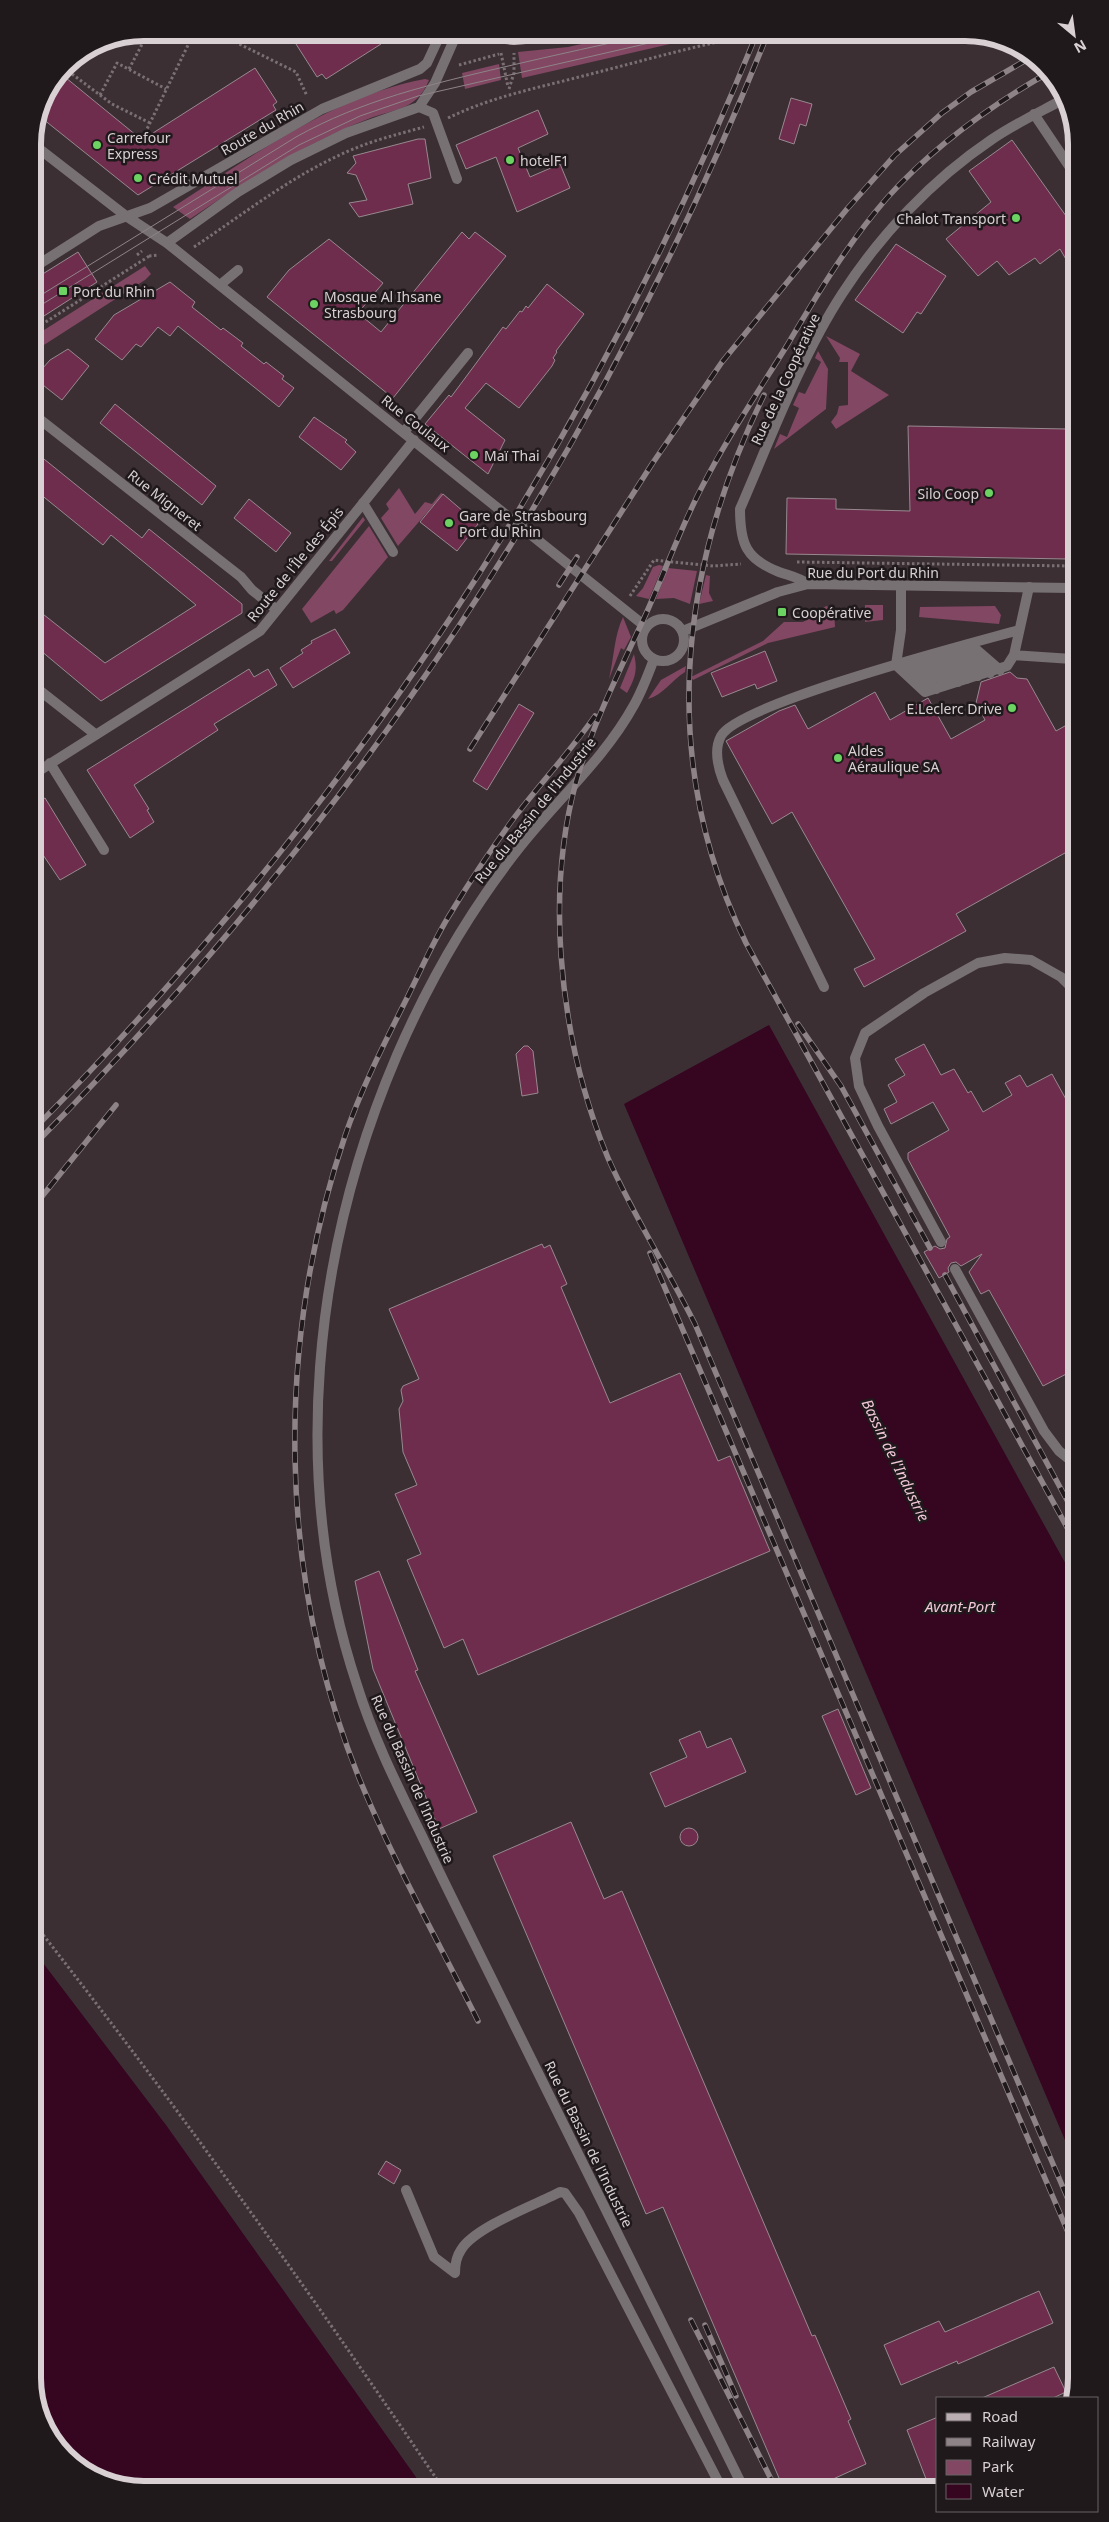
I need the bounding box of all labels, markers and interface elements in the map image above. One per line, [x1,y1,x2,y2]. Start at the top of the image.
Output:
north arrow [1049,10,1099,60]
text: N [1071,36,1090,58]
street label: Route du Rhin [217,97,307,159]
place label: Carrefour Express [107,128,171,163]
marker: Carrefour Express [91,139,103,151]
place label: hotelF1 [520,151,569,170]
marker: hotelF1 [504,154,516,166]
place label: Crédit Mutuel [148,169,238,188]
marker: Crédit Mutuel [132,172,144,184]
place label: Chalot Transport [896,209,1006,228]
marker: Chalot Transport [1010,212,1022,224]
place label: Port du Rhin [73,282,155,301]
marker: Port du Rhin [57,285,69,297]
place label: Mosque Al Ihsane Strasbourg [324,287,441,322]
marker: Mosque Al Ihsane Strasbourg [308,298,320,310]
street label: Rue de la Coopérative [746,310,824,448]
street label: Rue Coulaux [378,390,455,456]
place label: Maï Thai [484,446,540,465]
marker: Maï Thai [468,449,480,461]
street label: Rue Migneret [124,465,206,535]
place label: Silo Coop [918,484,979,503]
marker: Silo Coop [983,487,995,499]
street label: Route de l'Île des Épis [243,502,347,625]
place label: Gare de Strasbourg Port du Rhin [459,506,587,541]
marker: Gare de Strasbourg Port du Rhin [443,517,455,529]
street label: Rue du Port du Rhin [807,563,939,582]
place label: Coopérative [792,603,871,622]
marker: Coopérative [776,606,788,618]
place label: E.Leclerc Drive [907,699,1002,718]
marker: E.Leclerc Drive [1006,702,1018,714]
street label: Rue du Bassin de l'Industrie [470,733,600,887]
place label: Aldes Aéraulique SA [848,741,940,776]
marker: Aldes Aéraulique SA [832,752,844,764]
water label: Bassin de l'Industrie [858,1395,935,1525]
water label: Avant-Port [924,1596,996,1616]
street label: Rue du Bassin de l'Industrie [367,1692,459,1866]
street label: Rue du Bassin de l'Industrie [540,2058,638,2230]
legend [936,2397,1099,2512]
text: Road [982,2406,1018,2426]
text: Railway [982,2431,1036,2451]
text: Park [982,2456,1014,2476]
text: Water [982,2481,1024,2501]

